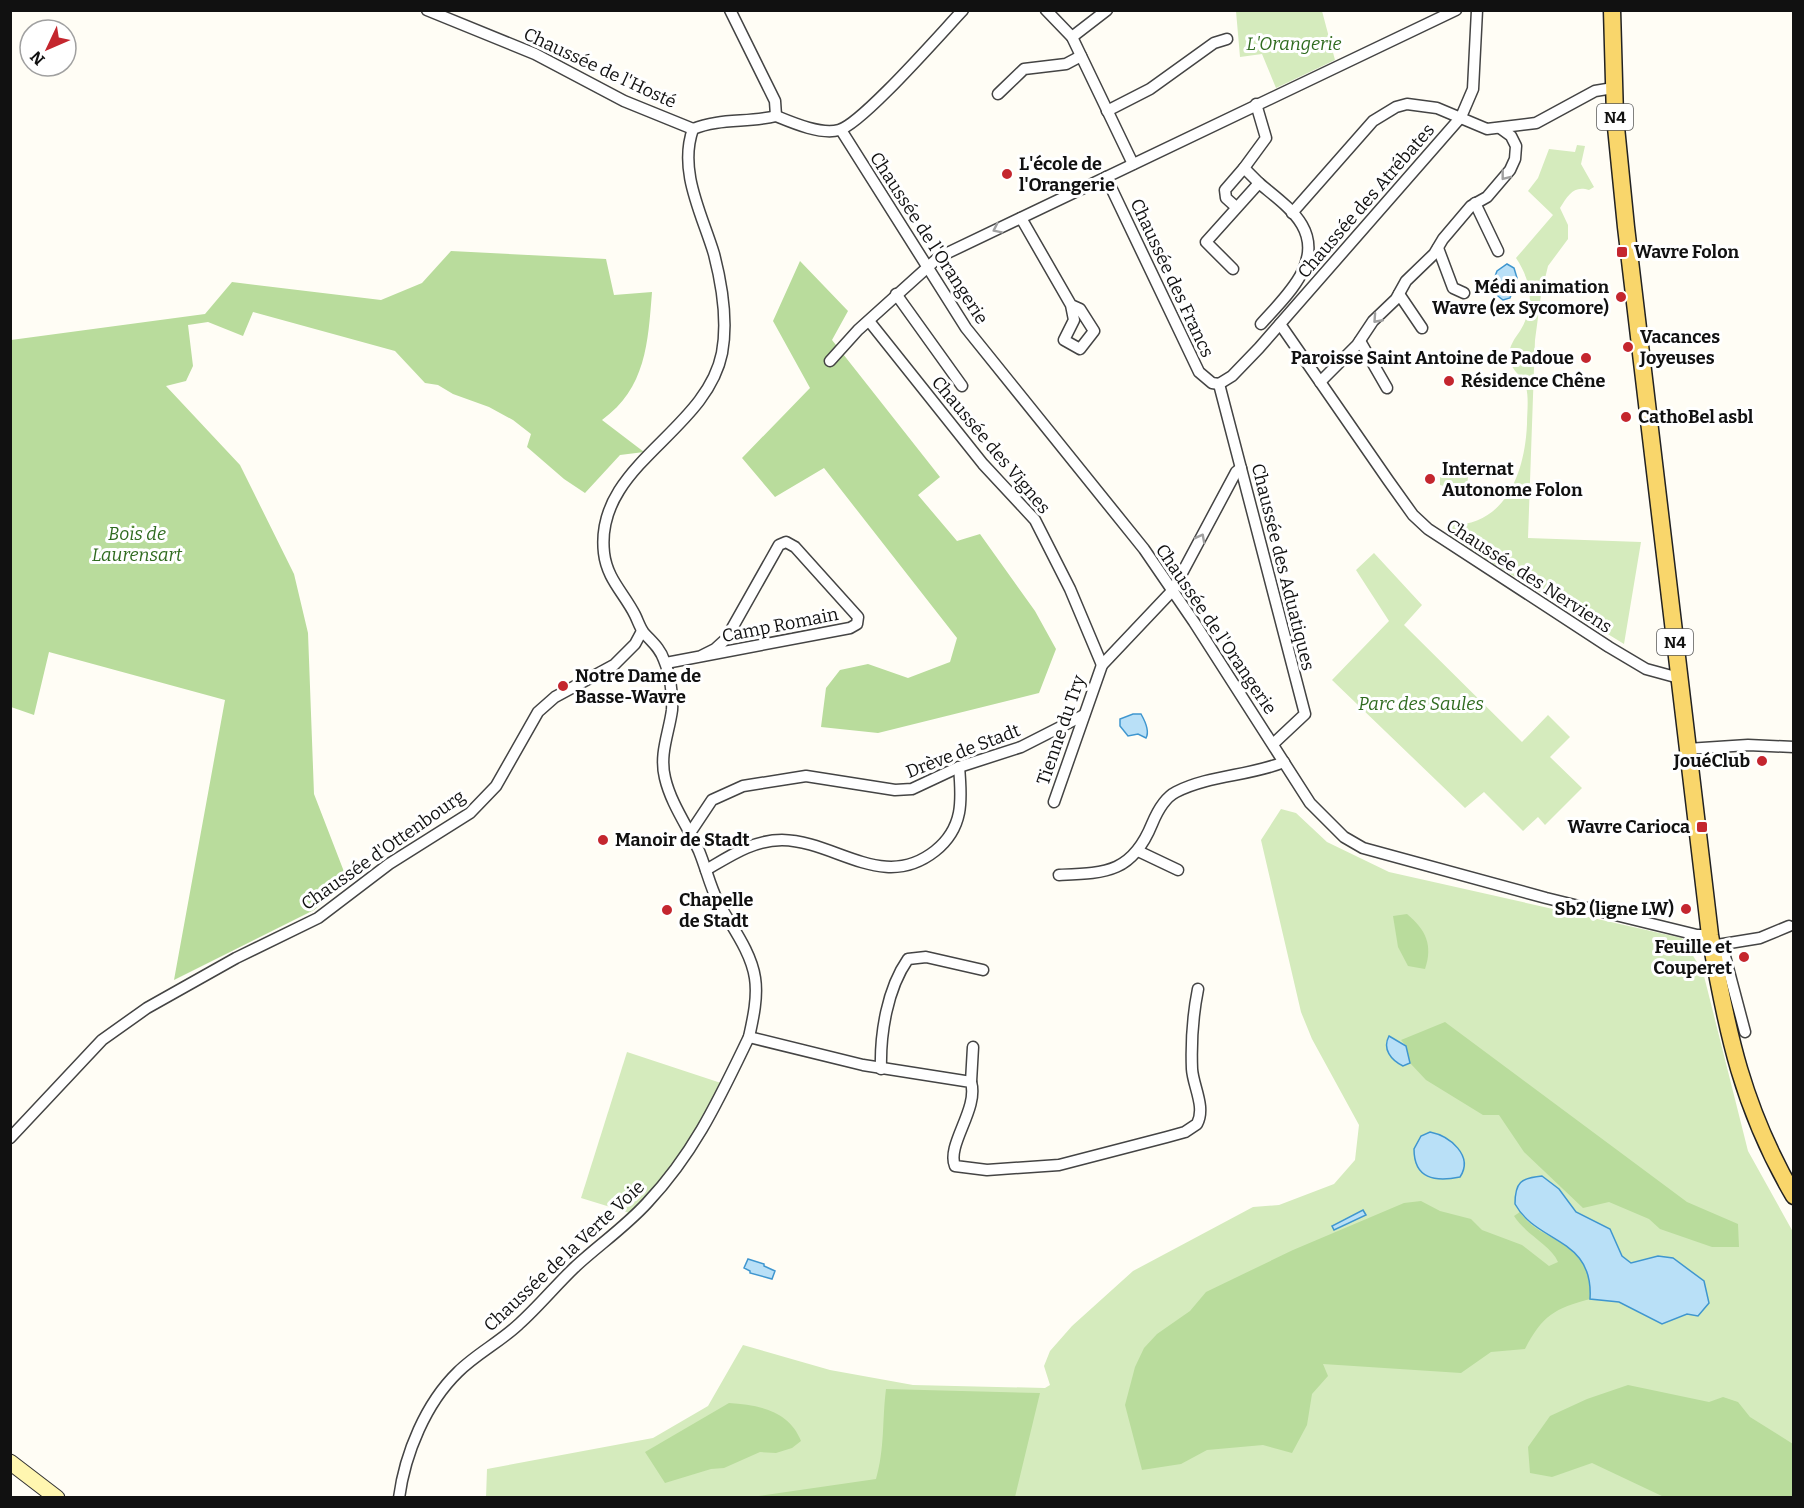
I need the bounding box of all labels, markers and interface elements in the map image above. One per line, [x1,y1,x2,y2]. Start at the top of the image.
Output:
north arrow [18,18,78,78]
street label: Chaussée de l'Hosté [520,23,680,113]
park label: L'Orangerie [1246,33,1342,55]
text: N [26,47,49,69]
road number: N4 [1597,104,1633,130]
street label: Chaussée des Atrébates [1293,119,1439,283]
street label: Chaussée de l'Orangerie [865,148,993,328]
place label: L'école de l'Orangerie [1019,153,1115,196]
marker: L'école de l'Orangerie [1000,167,1014,181]
one-way arrow [1501,169,1512,180]
street label: Chaussée des Francs [1126,195,1218,361]
one-way arrow [992,222,1003,234]
place label: Wavre Folon [1634,241,1740,263]
marker: Wavre Folon [1615,245,1629,259]
place label: Médi animation Wavre (ex Sycomore) [1432,276,1609,319]
marker: Médi animation Wavre (ex Sycomore) [1614,290,1628,304]
one-way arrow [1373,312,1384,323]
place label: Vacances Joyeuses [1639,326,1720,369]
marker: Vacances Joyeuses [1621,340,1635,354]
place label: Paroisse Saint Antoine de Padoue [1291,347,1574,369]
marker: Paroisse Saint Antoine de Padoue [1579,351,1593,365]
place label: Résidence Chêne [1461,370,1606,392]
street label: Chaussée des Vignes [927,372,1055,518]
marker: Résidence Chêne [1442,374,1456,388]
place label: CathoBel asbl [1638,406,1754,428]
marker: CathoBel asbl [1619,410,1633,424]
place label: Internat Autonome Folon [1442,458,1583,501]
street label: Chaussée des Aduatiques [1247,461,1319,673]
marker: Internat Autonome Folon [1423,472,1437,486]
street label: Chaussée des Nerviens [1442,514,1616,638]
park label: Bois de Laurensart [92,523,183,566]
one-way arrow [1194,534,1205,544]
street label: Chaussée de l'Orangerie [1151,540,1281,718]
street label: Camp Romain [720,603,841,647]
road number: N4 [1657,629,1693,655]
place label: Notre Dame de Basse-Wavre [575,665,701,708]
street label: Tienne du Try [1032,672,1090,788]
marker: Notre Dame de Basse-Wavre [556,679,570,693]
park label: Parc des Saules [1358,693,1484,715]
street label: Drève de Stadt [903,719,1024,783]
place label: JouéClub [1673,750,1750,772]
marker: JouéClub [1755,754,1769,768]
street label: Chaussée d'Ottenbourg [297,785,469,915]
place label: Wavre Carioca [1568,816,1690,838]
marker: Wavre Carioca [1695,820,1709,834]
place label: Manoir de Stadt [615,829,750,851]
marker: Manoir de Stadt [596,833,610,847]
place label: Chapelle de Stadt [679,889,753,932]
place label: Sb2 (ligne LW) [1555,898,1674,920]
marker: Sb2 (ligne LW) [1679,902,1693,916]
marker: Chapelle de Stadt [660,903,674,917]
place label: Feuille et Couperet [1653,936,1732,979]
marker: Feuille et Couperet [1737,950,1751,964]
street label: Chaussée de la Verte Voie [479,1176,649,1336]

